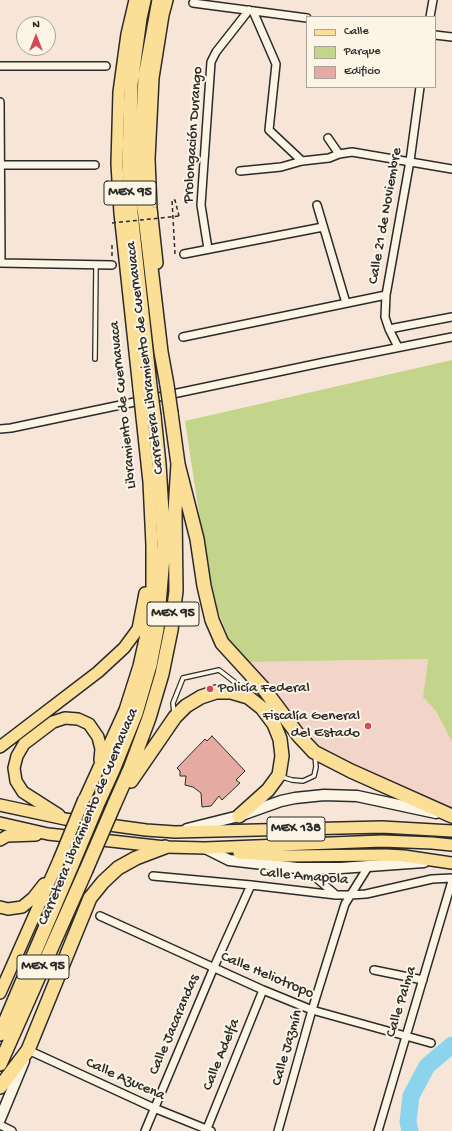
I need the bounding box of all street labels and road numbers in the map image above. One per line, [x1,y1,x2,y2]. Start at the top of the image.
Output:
street label: Prolongación Durango [180,66,208,204]
street label: Calle 21 de Noviembre [365,146,407,286]
road number: MEX 95 [104,181,156,205]
street label: Carretera Libramiento de Cuernavaca [123,241,169,475]
street label: Libramiento de Cuernavaca [106,320,142,490]
road number: MEX 95 [147,602,199,626]
street label: Carretera Libramiento de Cuernavaca [35,706,143,928]
road number: MEX 138 [267,817,325,841]
street label: Calle Amapola [259,864,349,890]
street label: Calle Heliotropo [218,948,316,1004]
road number: MEX 95 [17,955,69,979]
street label: Calle Palma [383,964,421,1040]
street label: Calle Jacarandas [146,972,204,1078]
street label: Calle Jazmín [269,1008,307,1088]
street label: Calle Adelfa [199,1016,245,1094]
street label: Calle Azucena [82,1054,168,1106]

